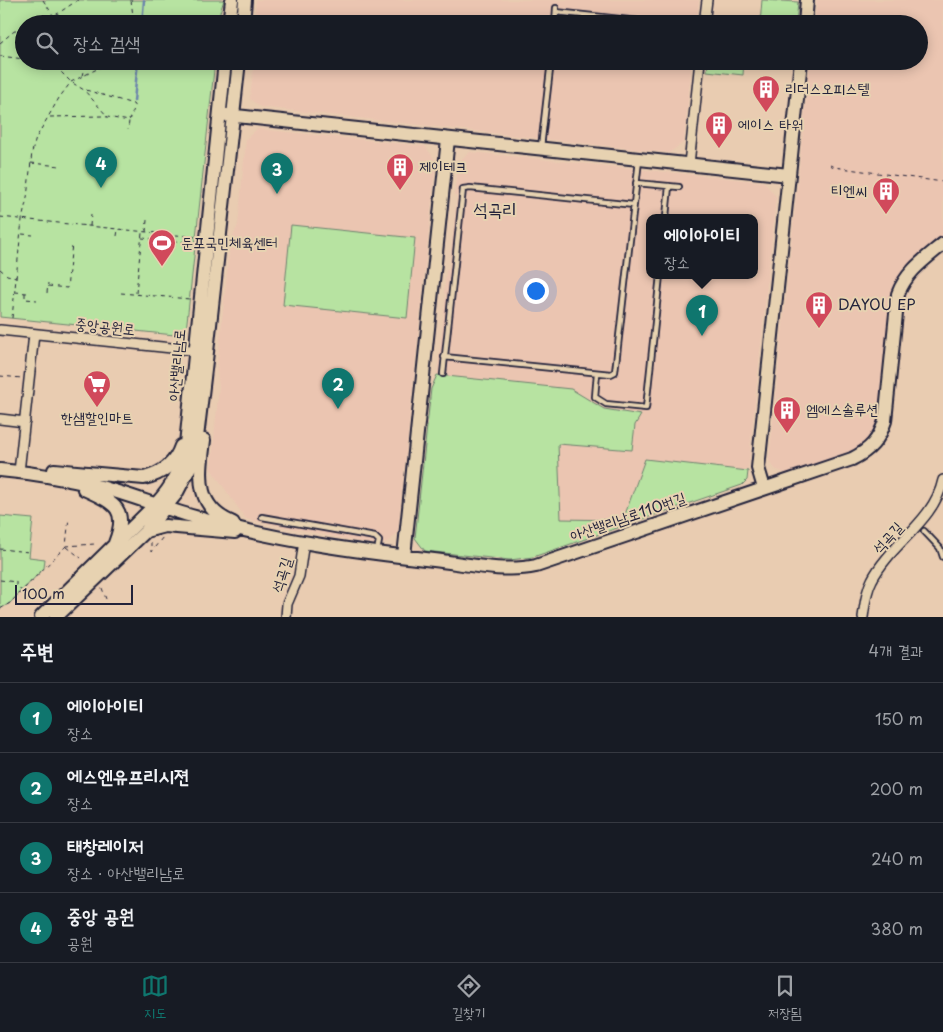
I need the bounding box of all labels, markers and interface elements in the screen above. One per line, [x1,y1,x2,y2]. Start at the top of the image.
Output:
search box [15,15,928,70]
text: 장소 검색 [73,28,140,56]
icon: search [33,29,61,57]
building icon: 리더스오피스텔 [751,74,781,113]
place label: 리더스오피스텔 [785,76,870,99]
building icon: 에이스 타워 [704,110,734,149]
place label: 에이스 타워 [738,112,803,135]
pin: 4 [85,147,117,188]
building icon: 제이테크 [385,152,415,191]
pin: 3 [261,153,293,194]
place label: 제이테크 [419,154,467,177]
building icon: 티엔씨 [871,176,901,215]
place label: 티엔씨 [831,178,867,201]
district label: 석곡리 [473,195,517,222]
popup [646,214,758,279]
text: 에이아이티 [664,220,740,248]
sports icon: 둔포국민체육센터 [147,228,177,267]
place label: 둔포국민체육센터 [181,230,278,253]
text: 장소 [664,249,690,273]
your location [523,278,549,304]
building icon: DAYOU EP [804,290,834,329]
place label: DAYOU EP [838,292,916,315]
pin: 1 [686,295,718,336]
street label: 중앙공원로 [74,311,136,340]
street label: 아산밸리남로 [161,328,190,402]
pin: 2 [322,368,354,409]
supermarket icon: 한샘할인마트 [82,369,112,408]
building icon: 엠에스솔루션 [772,395,802,434]
place label: 엠에스솔루션 [806,397,878,420]
place label: 한샘할인마트 [61,405,133,428]
street label: 아산밸리남로110번길 [567,485,688,546]
street label: 석곡길 [866,516,908,558]
street label: 석곡길 [264,554,297,595]
scale bar [15,582,132,605]
text: 100 m [22,583,65,604]
text: 주변 [20,634,54,666]
text: 4개 결과 [869,638,923,662]
text: 에이아이티 [67,691,143,719]
text: 1 [32,706,40,730]
text: 150 m [875,706,923,730]
text: 장소 [67,720,93,744]
text: 에스엔유프리시젼 [67,761,189,789]
text: 2 [30,776,42,800]
text: 200 m [870,776,923,800]
text: 장소 [67,790,93,814]
text: 태창레이저 [67,831,143,859]
text: 3 [31,846,41,870]
text: 240 m [871,846,923,870]
text: 장소 · 아산밸리남로 [67,860,185,884]
text: 중앙 공원 [67,901,134,929]
text: 4 [31,916,41,940]
text: 380 m [871,916,923,940]
text: 공원 [67,930,93,954]
tab: 지도 [141,972,169,1023]
tab: 길찾기 [452,972,486,1023]
tab: 저장됨 [768,972,802,1023]

